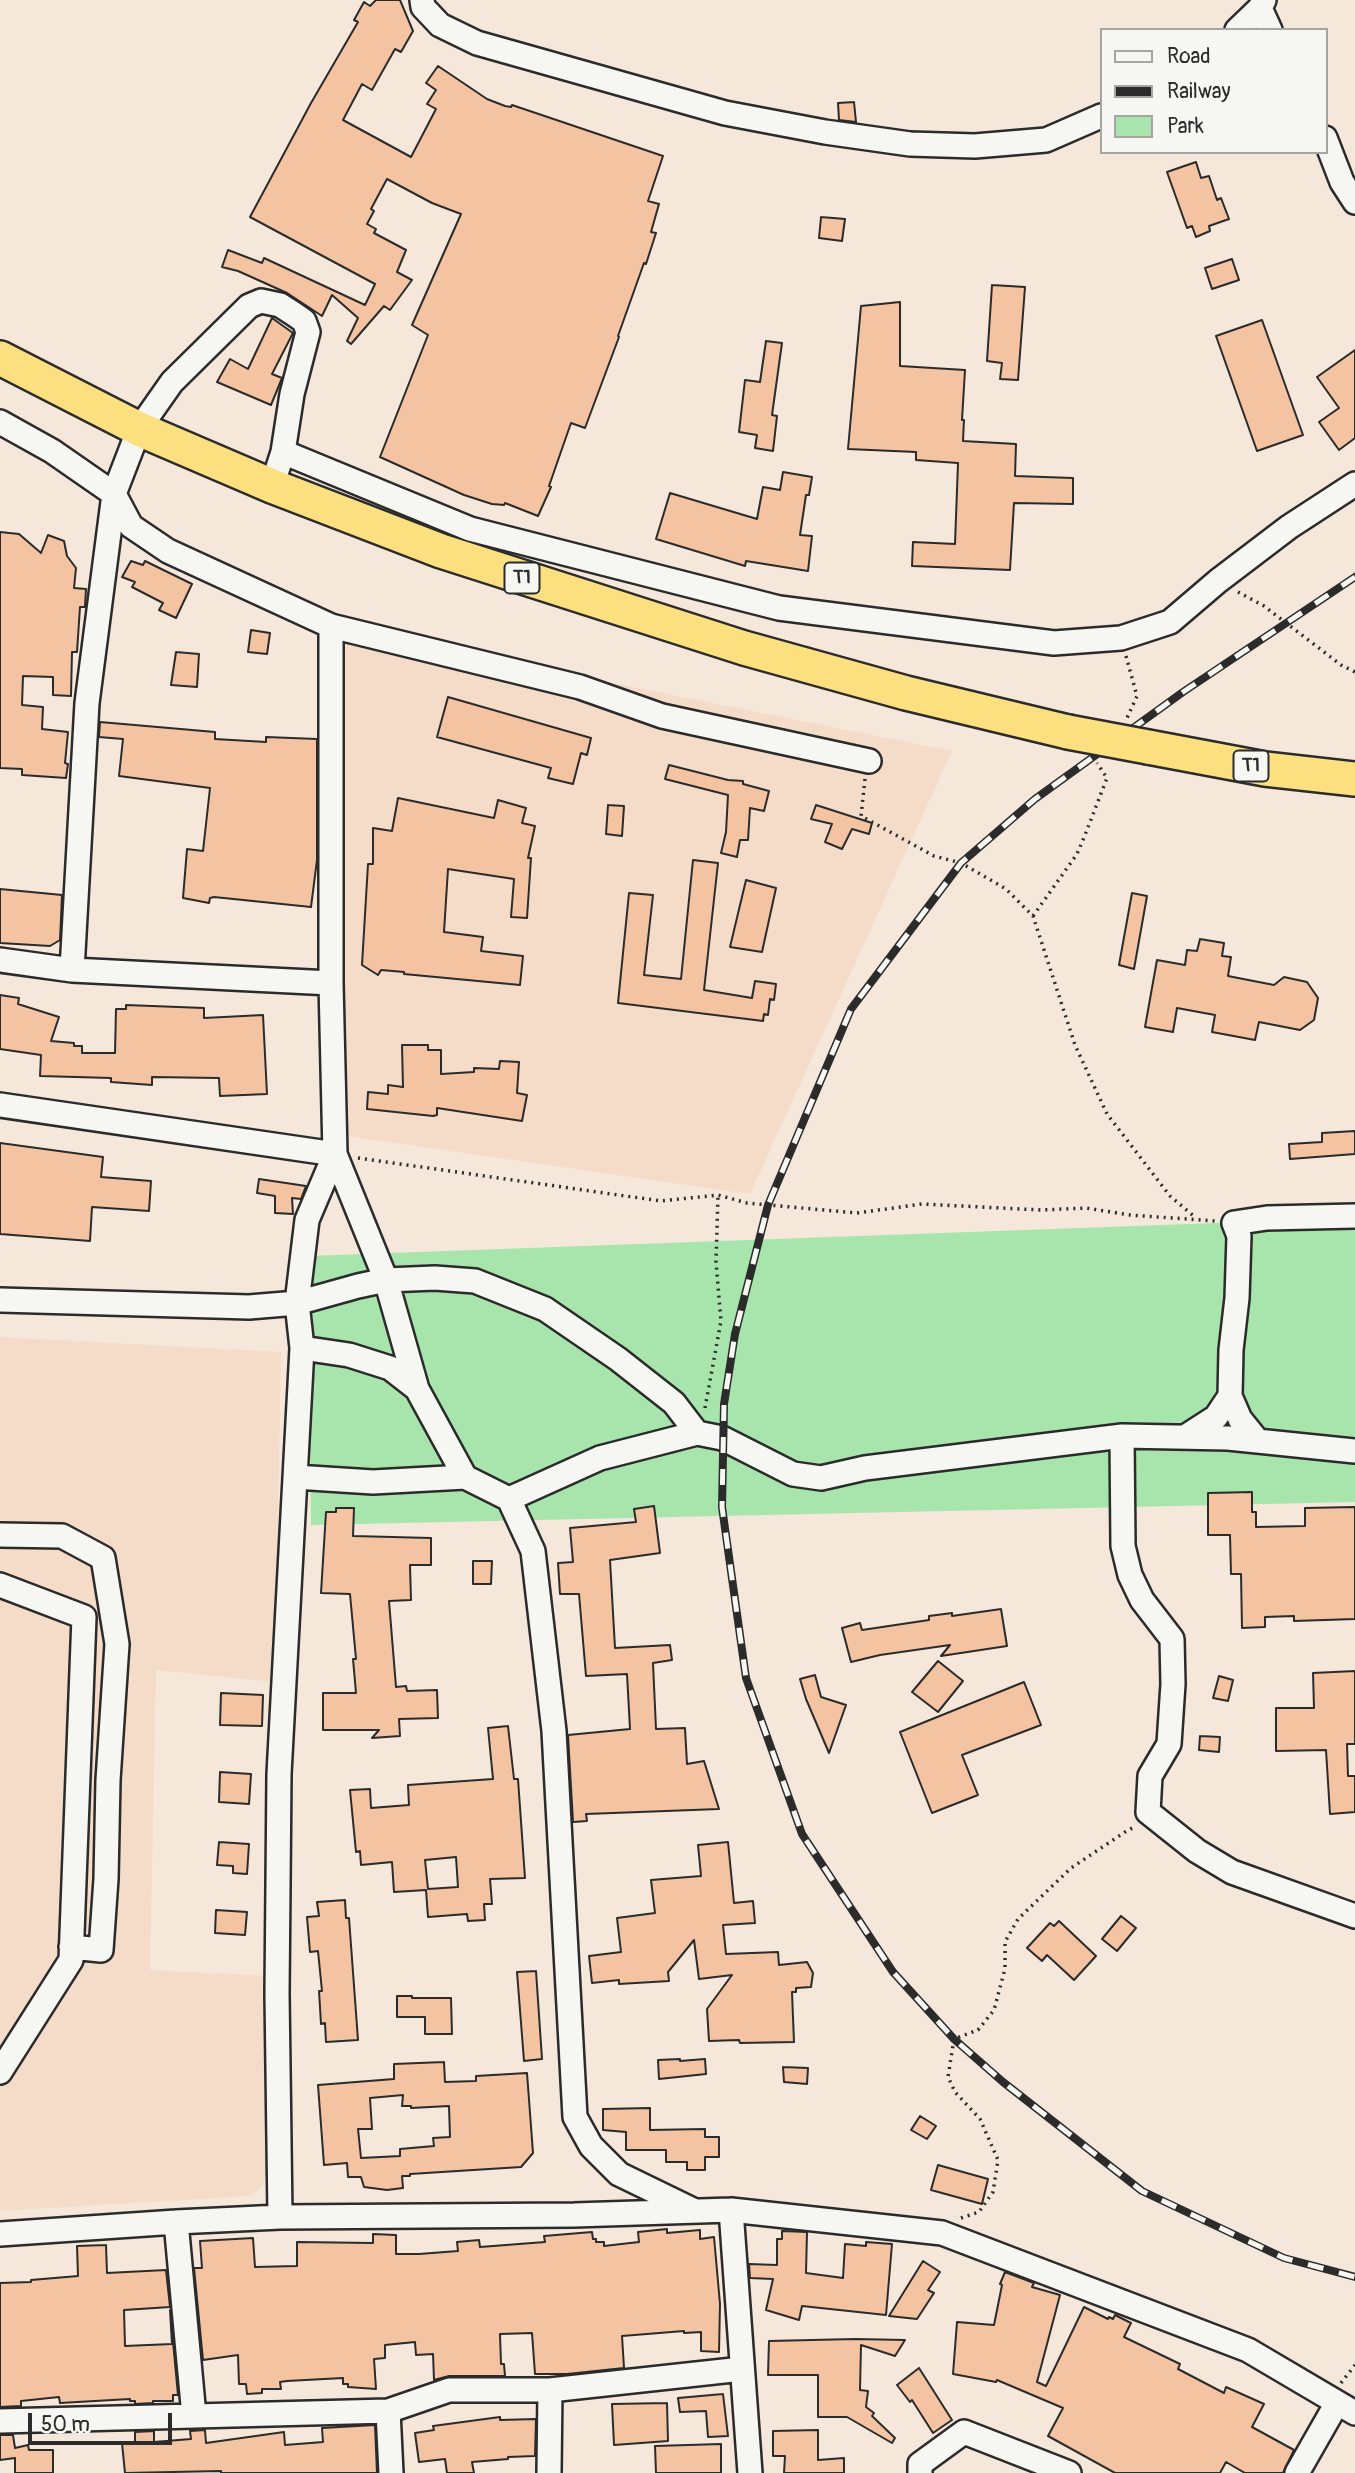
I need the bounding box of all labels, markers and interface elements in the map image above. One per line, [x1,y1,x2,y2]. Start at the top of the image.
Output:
legend [1100,28,1327,154]
text: Road [1167,43,1211,70]
text: Railway [1167,78,1231,105]
text: Park [1167,113,1204,140]
road number: T1 [504,562,540,594]
road number: T1 [1234,750,1268,782]
scale bar [32,2400,175,2444]
text: 50 m [41,2411,90,2438]

